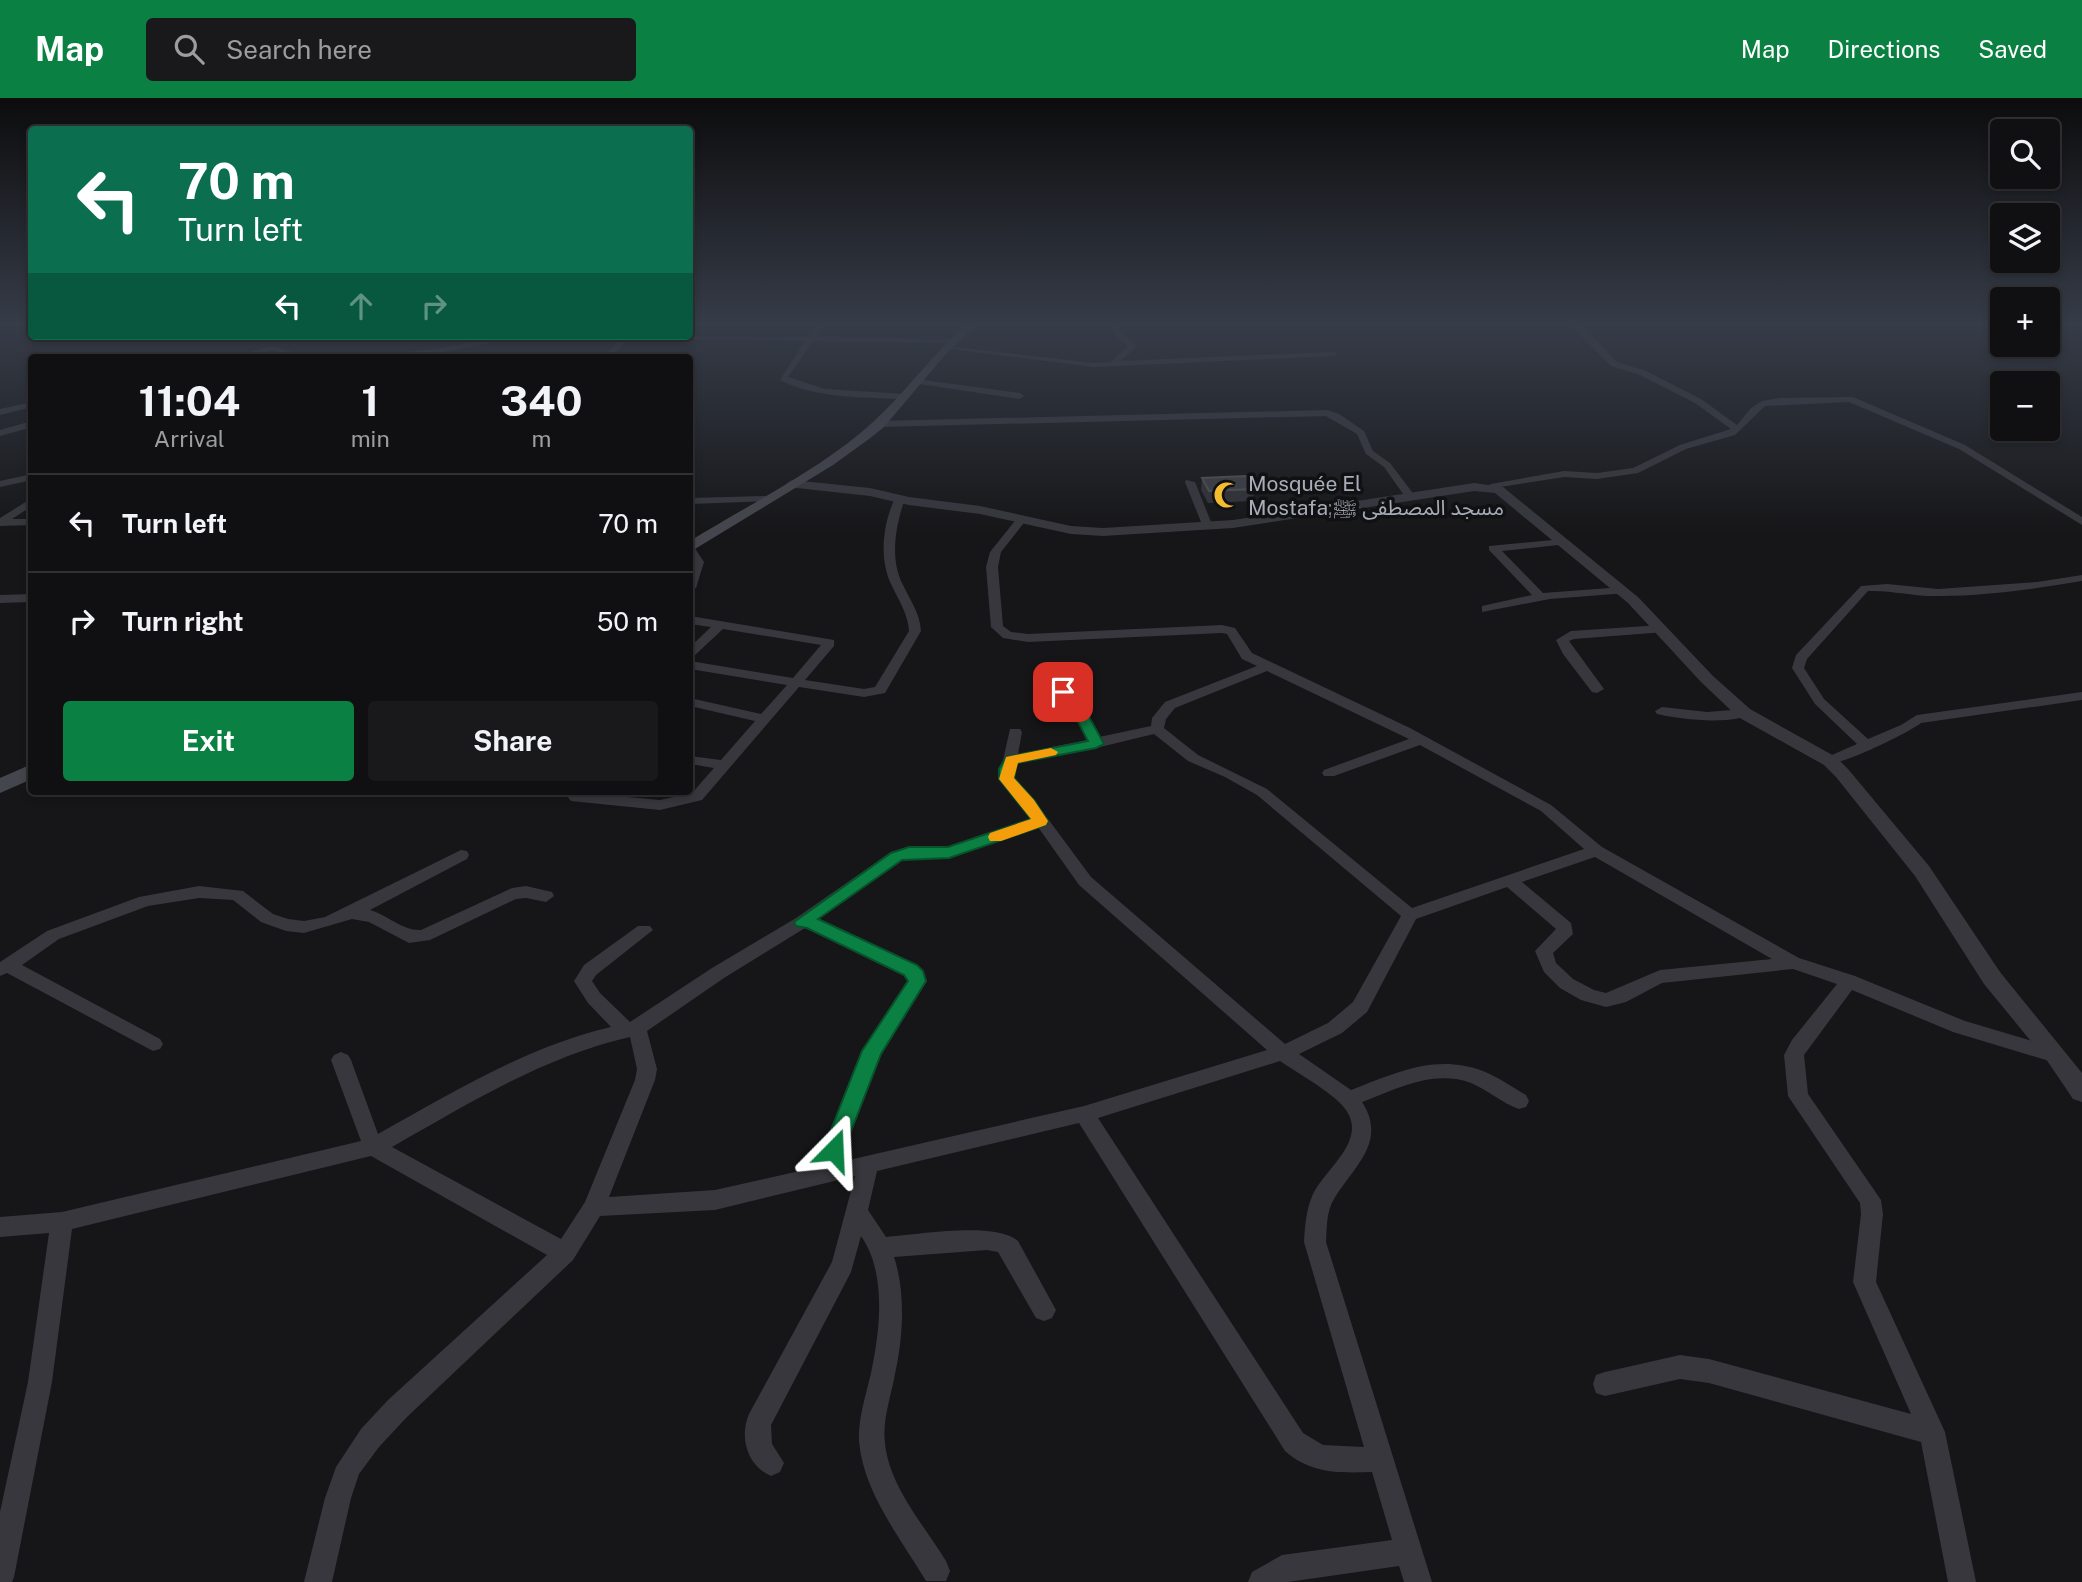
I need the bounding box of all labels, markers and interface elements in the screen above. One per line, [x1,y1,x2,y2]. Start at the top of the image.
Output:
search box [146,18,636,81]
text: Map [35,30,104,68]
icon: search [170,30,208,68]
text: Search here [226,34,372,65]
text: Map [1741,35,1790,63]
text: Directions [1828,35,1940,63]
text: Saved [1978,35,2047,63]
map controls [1990,119,2060,441]
button: search [1990,119,2060,189]
text: 70 m [178,152,295,210]
icon: left [63,154,154,245]
button: layers [1990,203,2060,273]
text: Turn left [178,211,303,248]
icon: left [269,287,307,325]
icon: ahead [342,287,380,325]
icon: right [415,287,453,325]
button: + [1990,287,2060,357]
button: − [1990,371,2060,441]
text: 11:04 [138,376,240,425]
text: 1 [361,376,379,425]
text: 340 [500,376,583,425]
text: Arrival [154,425,225,452]
text: min [351,425,390,452]
text: m [531,425,551,452]
place label: Mosquée El Mostafa;مسجد المصطفى ﷺ [1248,471,1504,520]
mosque icon: Mosquée El Mostafa;مسجد المصطفى ﷺ [1212,480,1242,510]
icon: left [63,504,101,542]
text: Turn left [122,508,227,539]
text: 70 m [598,508,658,539]
icon: right [63,602,101,640]
text: Turn right [122,606,244,637]
text: 50 m [597,606,658,637]
pin [1033,662,1093,722]
icon: arrive [1044,673,1082,711]
button: Exit [63,701,354,781]
button: Share [368,701,658,781]
position arrow [797,1113,871,1187]

